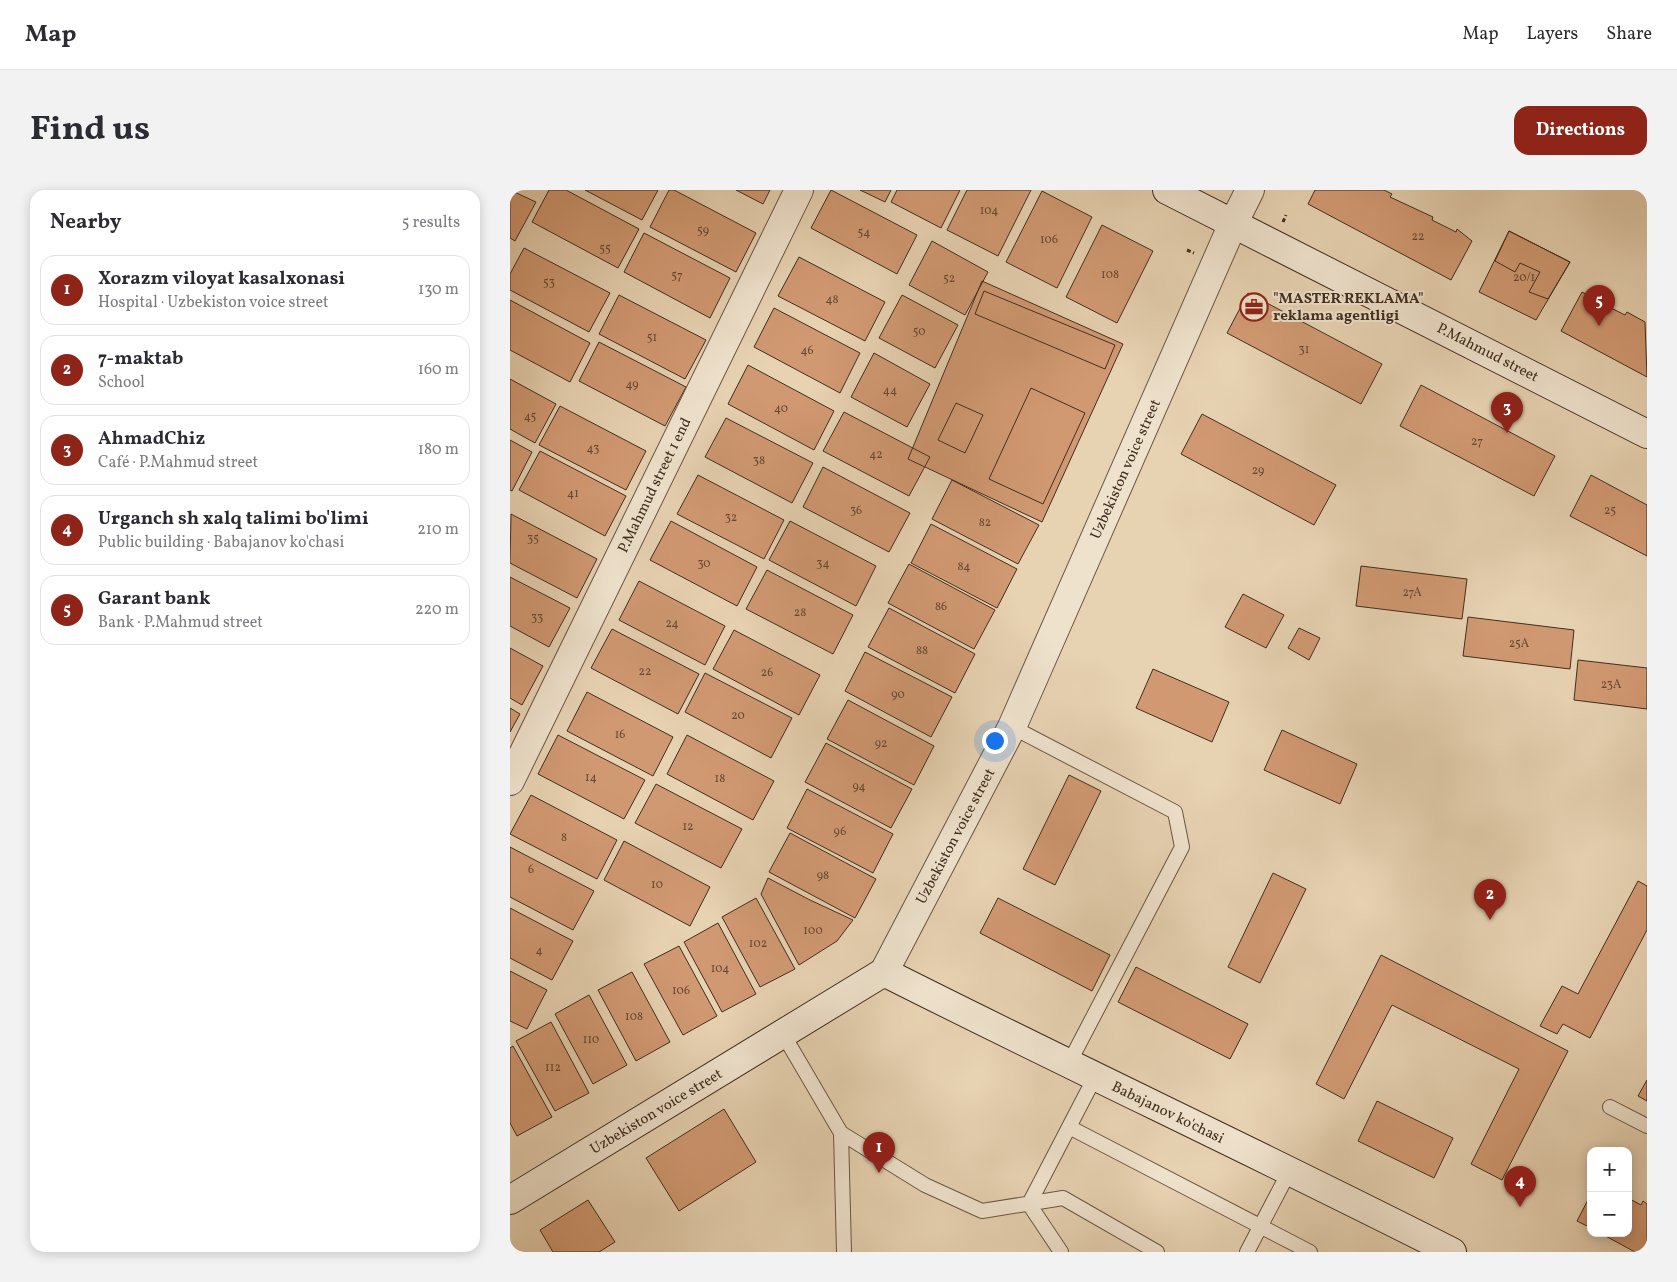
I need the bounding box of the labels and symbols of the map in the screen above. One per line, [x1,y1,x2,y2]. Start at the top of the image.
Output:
house number: 104 [980,203,998,219]
house number: 59 [697,223,709,239]
house number: 54 [858,225,870,241]
house number: 22 [1412,229,1424,245]
house number: 106 [1040,232,1058,248]
house number: 55 [599,241,611,257]
house number: 108 [1101,267,1119,283]
house number: 57 [671,268,683,284]
house number: 20/1 [1513,270,1535,286]
house number: 52 [943,271,955,287]
house number: 53 [543,275,555,291]
pin: 5 [1583,285,1615,326]
place label: "MASTER REKLAMA" reklama agentligi [1273,289,1424,327]
house number: 48 [825,292,839,308]
office icon: "MASTER REKLAMA" reklama agentligi [1239,292,1269,322]
street label: P.Mahmud street [1433,319,1542,388]
house number: 50 [913,324,925,340]
house number: 51 [647,330,657,346]
house number: 31 [1299,342,1309,358]
house number: 46 [800,343,814,359]
house number: 49 [625,377,639,393]
house number: 44 [883,383,897,399]
pin: 3 [1491,392,1523,433]
street label: Uzbekiston voice street [1086,396,1167,543]
house number: 40 [774,401,788,417]
house number: 45 [524,409,537,425]
street label: P.Mahmud street 1 end [613,414,697,557]
house number: 27 [1471,434,1483,450]
house number: 43 [587,441,599,457]
house number: 42 [869,447,883,463]
house number: 38 [753,453,765,469]
house number: 29 [1252,463,1264,479]
house number: 41 [567,486,579,502]
house number: 36 [850,503,862,519]
house number: 25 [1604,503,1616,519]
house number: 32 [725,510,737,526]
house number: 82 [979,515,991,531]
house number: 35 [527,531,539,547]
house number: 30 [697,556,711,572]
house number: 34 [816,556,830,572]
house number: 84 [958,559,970,575]
house number: 27A [1402,585,1422,601]
house number: 86 [935,599,947,615]
house number: 28 [794,605,806,621]
house number: 33 [531,610,543,626]
house number: 24 [665,616,679,632]
house number: 25A [1509,636,1530,652]
house number: 88 [916,643,928,659]
house number: 22 [639,664,651,680]
house number: 26 [761,665,773,681]
house number: 23A [1601,677,1622,693]
house number: 90 [891,687,905,703]
house number: 20 [731,708,745,724]
house number: 16 [615,727,625,743]
your location [982,728,1008,754]
house number: 92 [875,736,887,752]
street label: Uzbekiston voice street [912,765,1001,908]
house number: 14 [585,770,597,786]
house number: 18 [715,771,725,787]
house number: 94 [852,779,866,795]
house number: 12 [682,819,694,835]
house number: 96 [834,824,846,840]
house number: 8 [561,830,567,846]
house number: 6 [528,862,534,878]
house number: 98 [817,868,829,884]
house number: 10 [651,877,663,893]
pin: 2 [1474,879,1506,920]
house number: 100 [803,923,823,939]
house number: 102 [749,936,767,952]
house number: 4 [535,943,543,959]
house number: 104 [711,961,729,977]
house number: 106 [672,983,690,999]
house number: 108 [625,1009,643,1025]
house number: 110 [583,1032,599,1048]
house number: 112 [545,1060,561,1076]
street label: Uzbekiston voice street [587,1064,727,1160]
street label: Babajanov ko'chasi [1108,1077,1227,1150]
pin: 1 [863,1132,895,1173]
pin: 4 [1504,1166,1536,1207]

